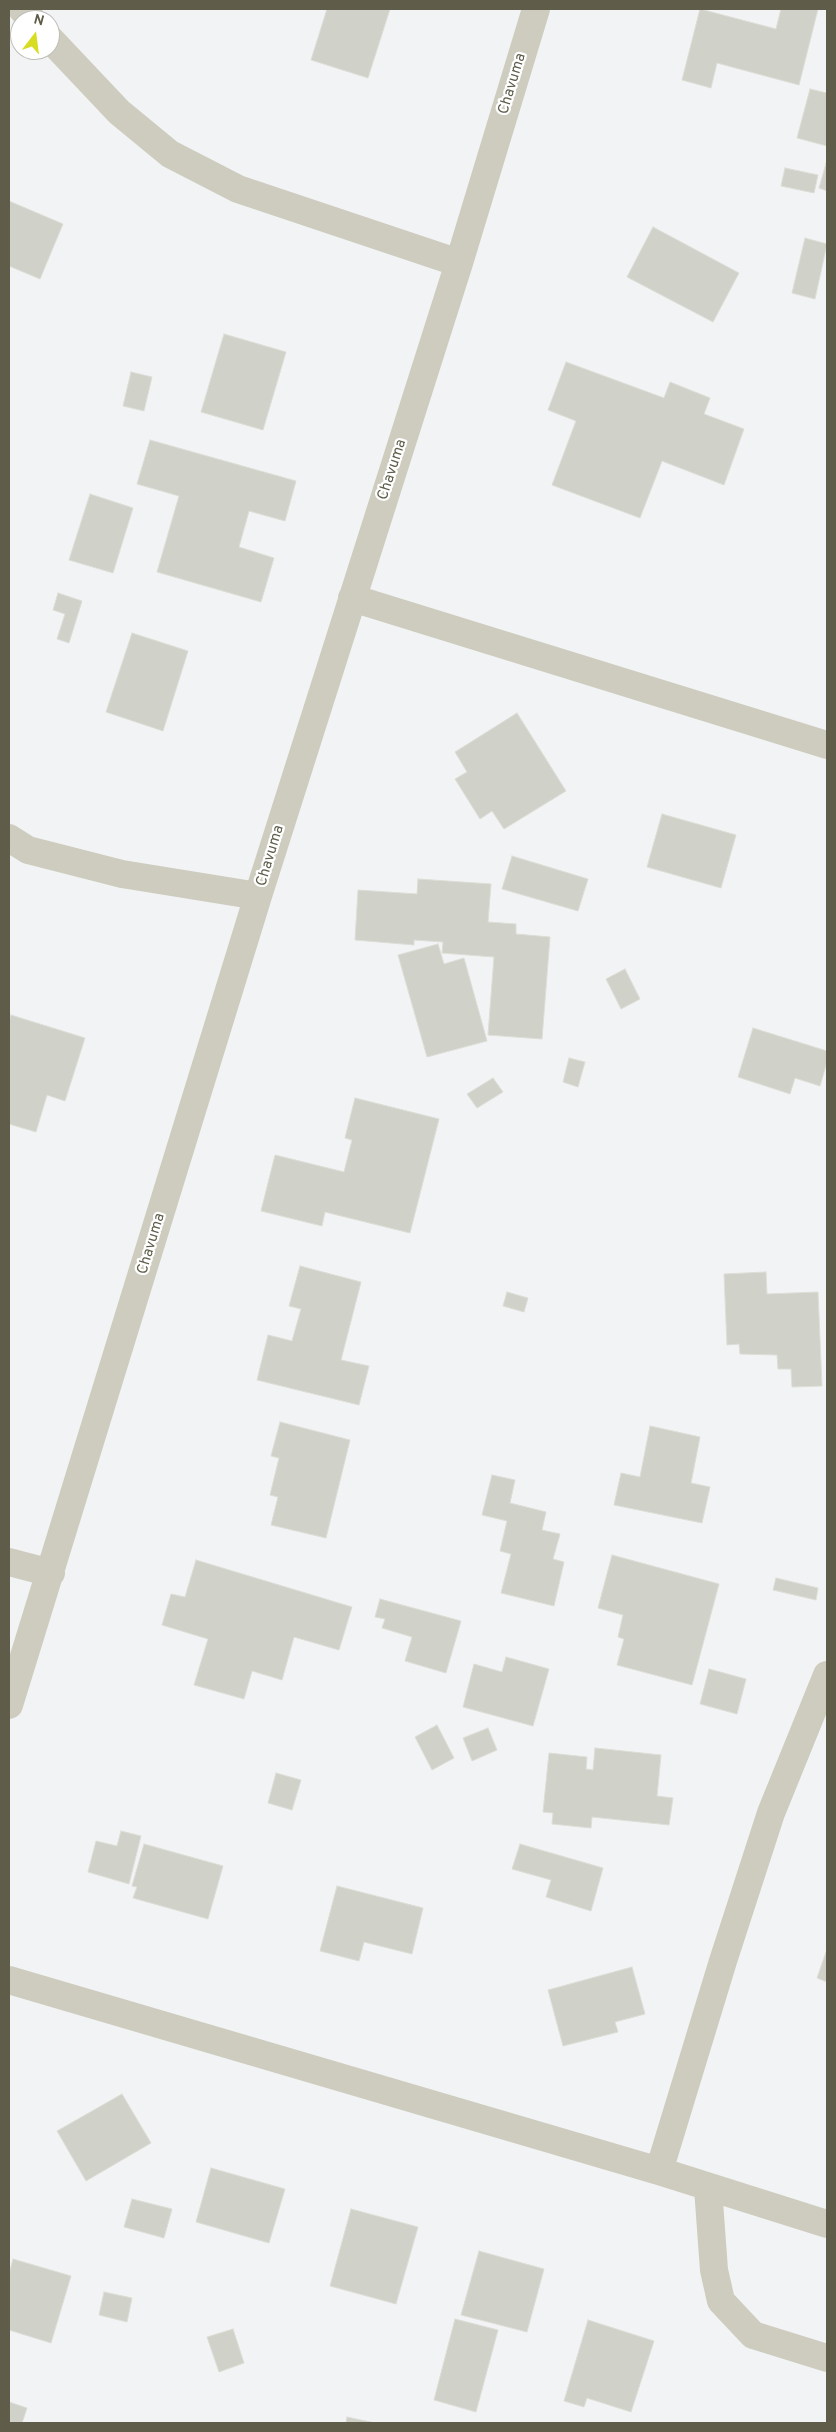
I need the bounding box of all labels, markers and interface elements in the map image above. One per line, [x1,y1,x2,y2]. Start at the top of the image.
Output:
north arrow [10,10,60,60]
text: N [32,11,46,31]
street label: Chavuma [495,51,531,117]
street label: Chavuma [375,437,411,503]
street label: Chavuma [253,823,289,889]
street label: Chavuma [134,1211,170,1277]

